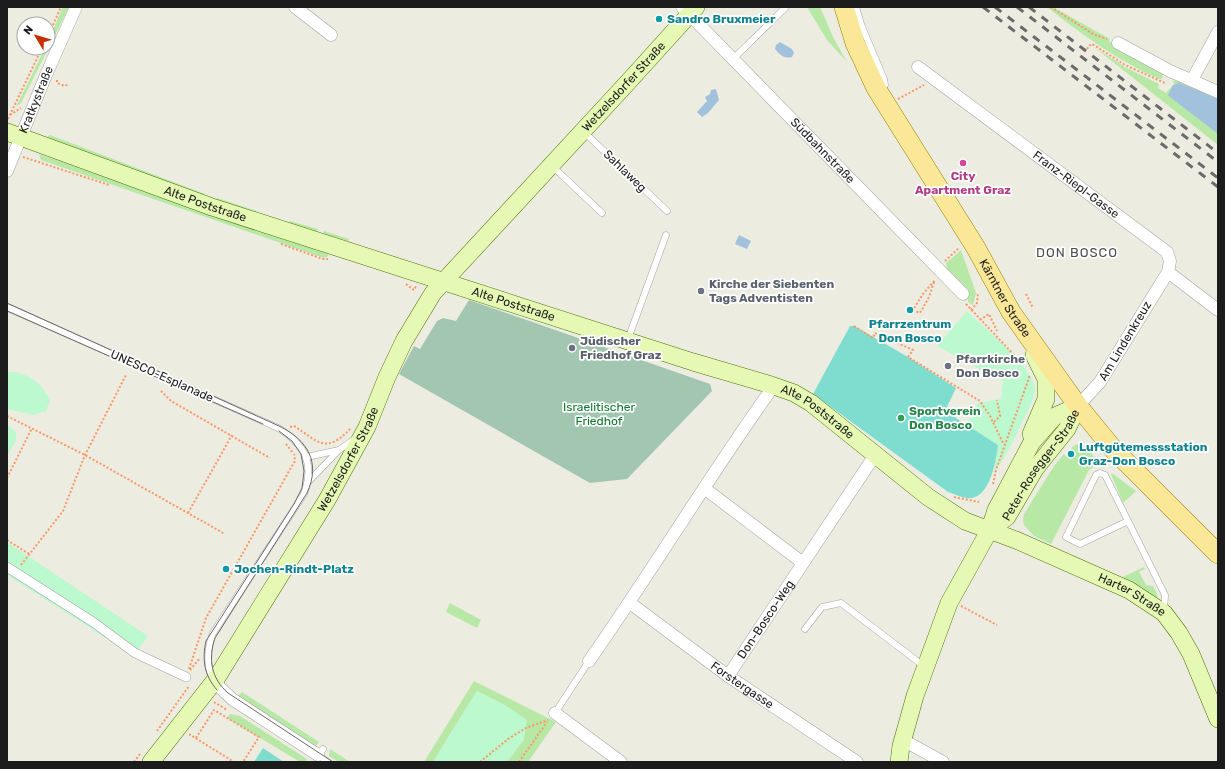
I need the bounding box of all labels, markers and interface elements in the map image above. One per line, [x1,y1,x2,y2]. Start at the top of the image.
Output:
place label: Sandro Bruxmeier [667,12,776,26]
marker: Sandro Bruxmeier [654,14,664,24]
north arrow [16,16,56,56]
text: N [21,23,36,37]
street label: Wetzelsdorfer Straße [579,39,668,134]
street label: Kratkystraße [16,64,56,135]
street label: Südbahnstraße [788,115,858,186]
street label: Sahlaweg [601,147,649,195]
street label: Franz-Riepl-Gasse [1030,148,1122,221]
marker: City Apartment Graz [958,158,968,168]
place label: City Apartment Graz [915,169,1011,197]
street label: Alte Poststraße [162,183,249,225]
district label: DON BOSCO [1036,245,1118,260]
street label: Kärntner Straße [976,257,1034,340]
place label: Kirche der Siebenten Tags Adventisten [709,277,834,305]
street label: Alte Poststraße [470,284,557,324]
marker: Kirche der Siebenten Tags Adventisten [696,286,706,296]
street label: Am Lindenkreuz [1096,299,1154,383]
marker: Pfarrzentrum Don Bosco [905,305,915,315]
place label: Pfarrzentrum Don Bosco [869,317,951,345]
place label: Jüdischer Friedhof Graz [580,334,662,362]
marker: Jüdischer Friedhof Graz [567,343,577,353]
street label: UNESCO-Esplanade [108,347,216,405]
place label: Pfarrkirche Don Bosco [956,352,1025,380]
marker: Pfarrkirche Don Bosco [943,361,953,371]
street label: Alte Poststraße [779,382,857,442]
park label: Israelitischer Friedhof [563,400,635,428]
place label: Sportverein Don Bosco [909,404,981,432]
street label: Wetzelsdorfer Straße [315,405,381,514]
street label: Peter-Rosegger-Straße [999,407,1082,523]
marker: Sportverein Don Bosco [896,413,906,423]
place label: Luftgütemessstation Graz-Don Bosco [1079,440,1208,468]
marker: Luftgütemessstation Graz-Don Bosco [1066,449,1076,459]
place label: Jochen-Rindt-Platz [234,562,354,576]
marker: Jochen-Rindt-Platz [221,564,231,574]
street label: Harter Straße [1096,570,1169,619]
street label: Don-Bosco-Weg [734,577,797,661]
street label: Forstergasse [708,659,776,712]

